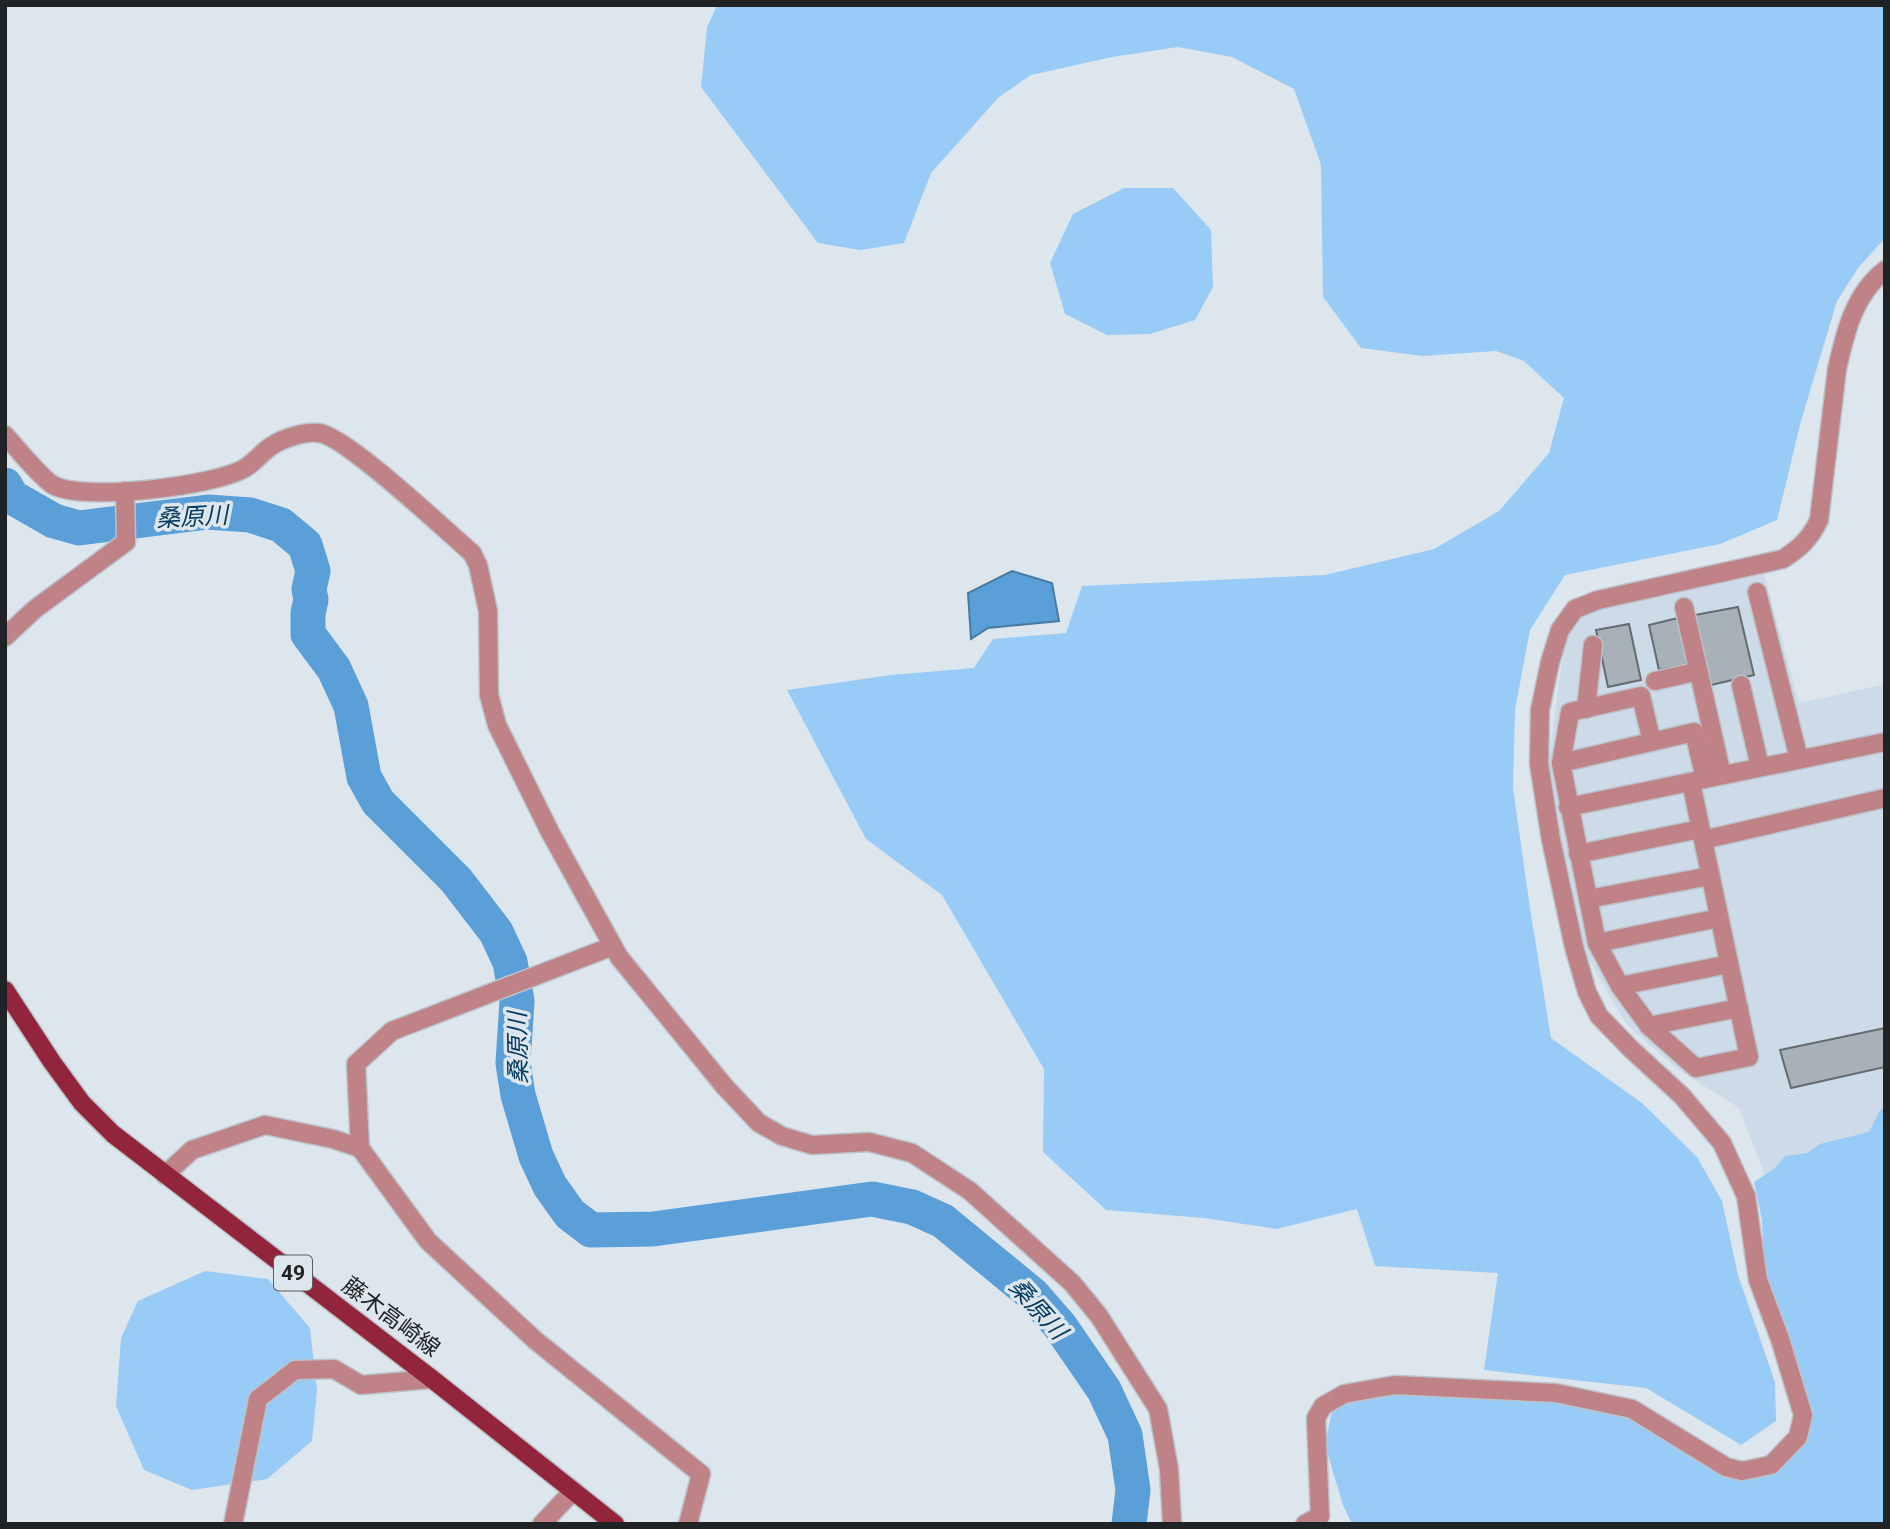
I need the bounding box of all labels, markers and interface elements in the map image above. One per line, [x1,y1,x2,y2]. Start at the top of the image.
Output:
water label: 桑原川 [155,501,232,533]
water label: 桑原川 [503,1009,533,1084]
road number: 49 [274,1256,312,1290]
street label: 藤木高崎線 [337,1272,445,1362]
water label: 桑原川 [1004,1273,1075,1347]

